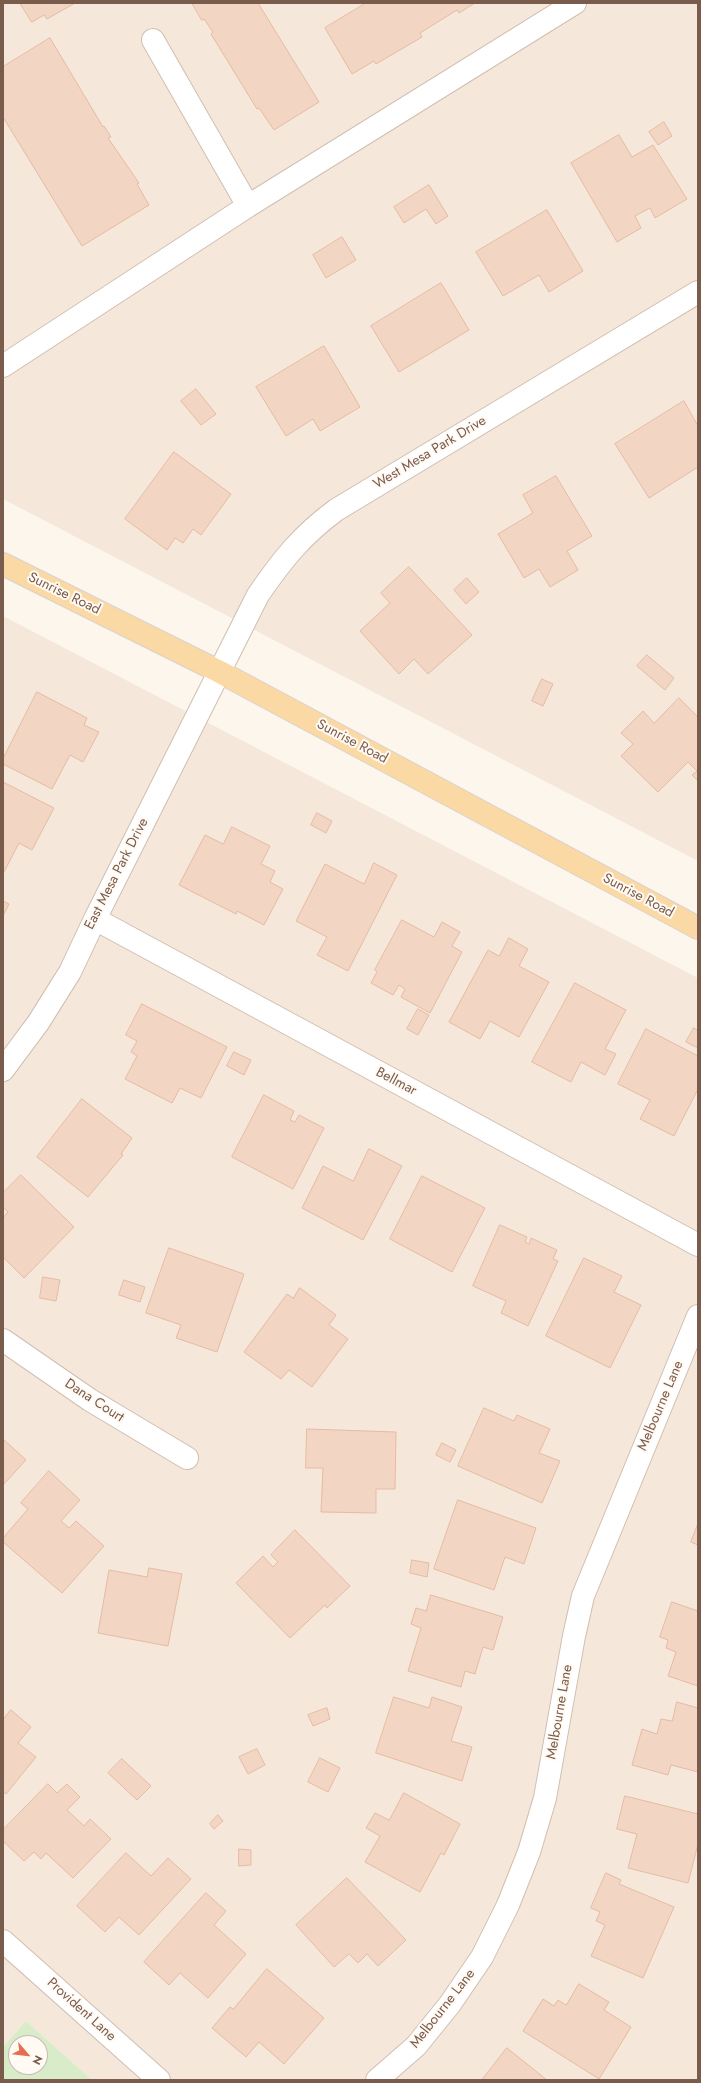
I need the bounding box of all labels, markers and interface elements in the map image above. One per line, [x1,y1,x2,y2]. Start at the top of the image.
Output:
street label: West Mesa Park Drive [371,413,489,493]
street label: Sunrise Road [25,569,103,619]
street label: Sunrise Road [314,716,390,768]
street label: East Mesa Park Drive [82,815,152,933]
street label: Sunrise Road [600,870,676,922]
street label: Bellmar [373,1064,419,1100]
street label: Melbourne Lane [635,1359,687,1453]
street label: Dana Court [61,1376,127,1426]
street label: Melbourne Lane [543,1663,577,1761]
street label: Melbourne Lane [407,1966,479,2052]
street label: Provident Lane [43,1975,119,2045]
north arrow [8,2035,48,2075]
text: N [29,2053,47,2068]

